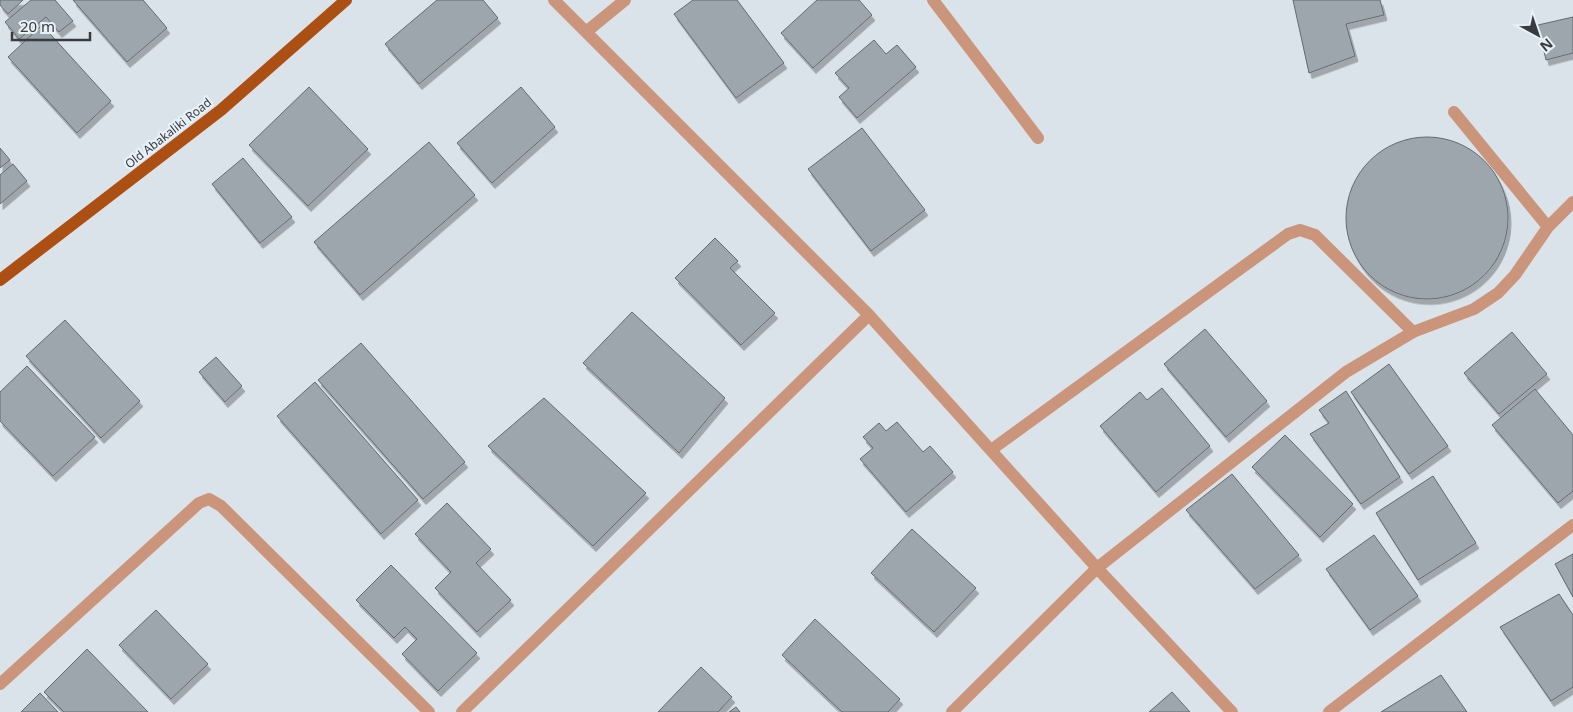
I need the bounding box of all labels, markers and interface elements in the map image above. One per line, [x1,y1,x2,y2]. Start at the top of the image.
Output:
scale bar [12,10,90,42]
north arrow [1513,10,1563,60]
text: 20 m [20,16,55,36]
text: N [1536,34,1557,56]
street label: Old Abakaliki Road [121,94,215,172]

